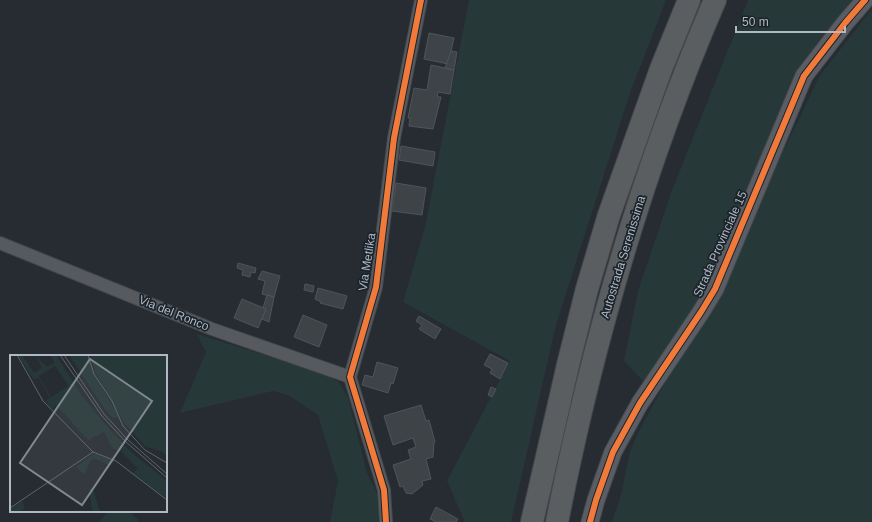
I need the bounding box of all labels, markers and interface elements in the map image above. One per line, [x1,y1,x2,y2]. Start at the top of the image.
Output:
scale bar [736,8,845,34]
text: 50 m [742,15,769,29]
street label: Strada Provinciale 15 [690,189,750,299]
street label: Autostrada Serenissima [598,194,648,320]
street label: Via Metlika [356,232,379,292]
street label: Via del Ronco [137,293,211,334]
inset map [10,355,167,512]

